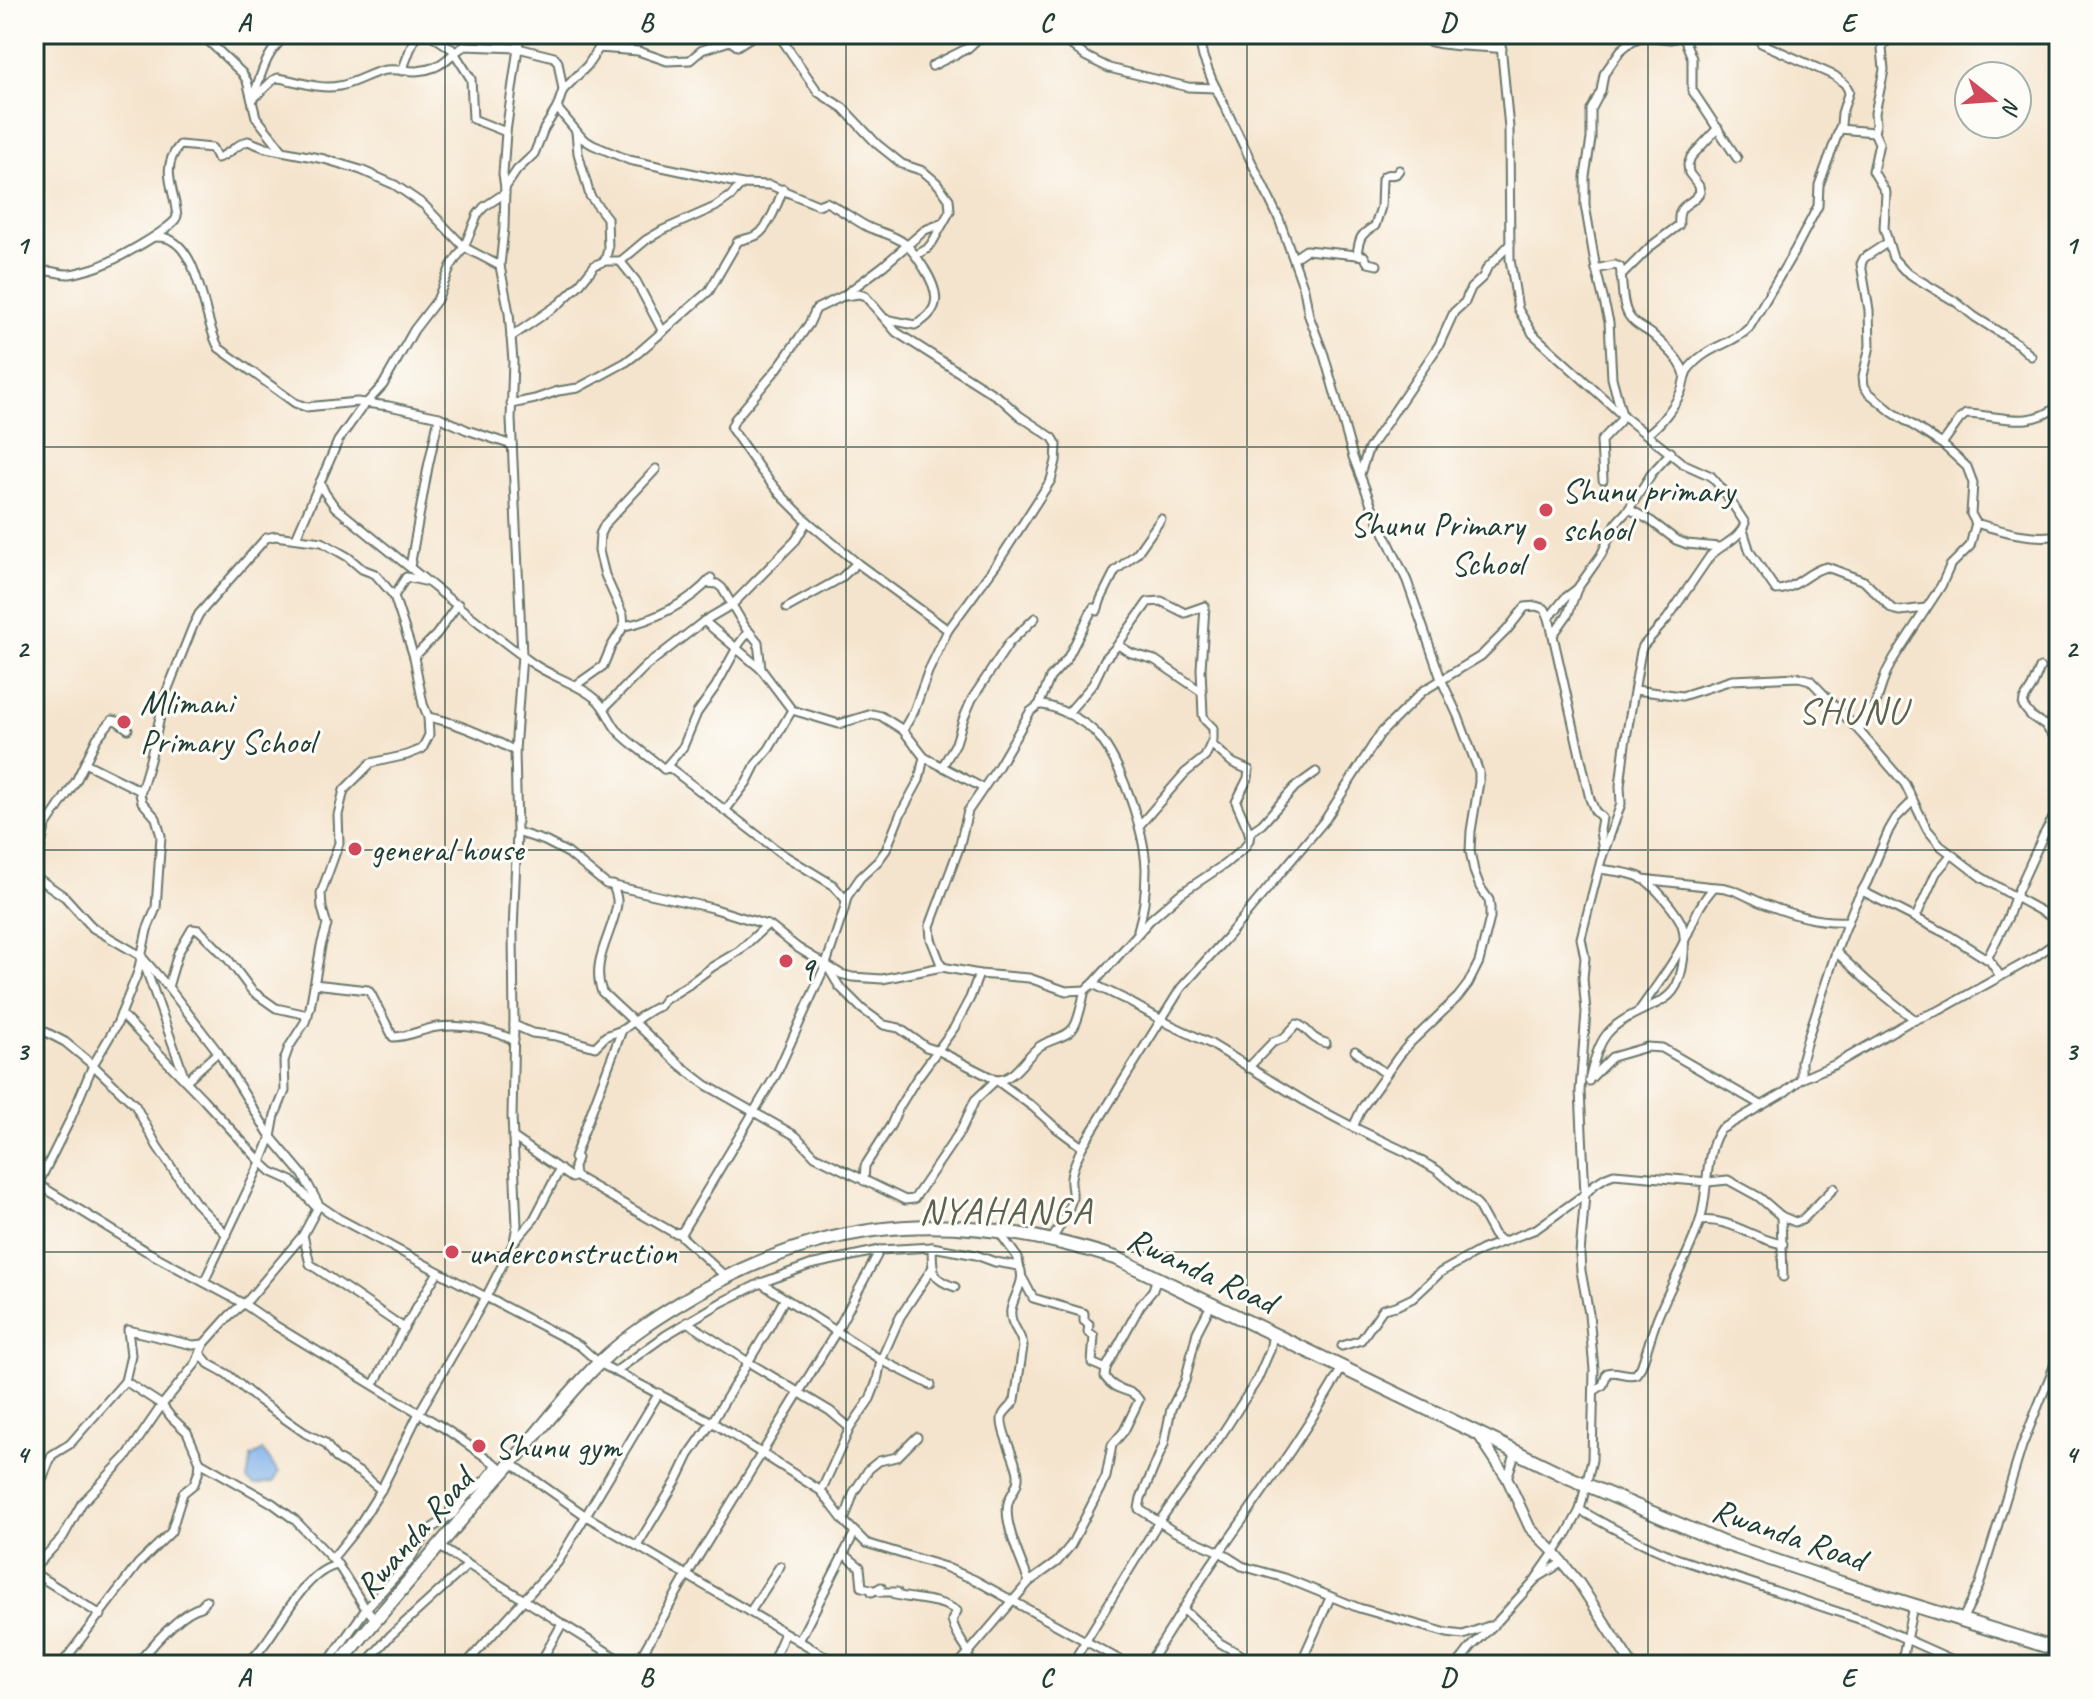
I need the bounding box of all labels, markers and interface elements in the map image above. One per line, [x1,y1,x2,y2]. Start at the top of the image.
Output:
text: A [237,6,252,39]
text: B [639,6,655,39]
text: C [1040,6,1056,39]
text: D [1440,6,1458,39]
text: E [1841,6,1859,39]
north arrow [1953,60,2033,140]
text: N [1995,95,2027,119]
text: 1 [16,229,31,262]
text: 1 [2065,229,2080,262]
place label: Shunu primary school [1562,469,1737,551]
marker: Shunu primary school [1537,501,1555,519]
place label: Shunu Primary School [1350,503,1530,585]
marker: Shunu Primary School [1531,535,1549,553]
text: 2 [16,632,30,665]
text: 2 [2065,632,2079,665]
place label: Mlimani Primary School [140,681,321,763]
district label: SHUNU [1798,687,1912,734]
marker: Mlimani Primary School [115,713,133,731]
place label: general house [371,828,525,871]
marker: general house [346,840,364,858]
place label: q [802,940,817,983]
marker: q [777,952,795,970]
text: 3 [16,1035,30,1068]
text: 3 [2065,1035,2079,1068]
district label: NYAHANGA [919,1187,1093,1234]
street label: Rwanda Road [1121,1217,1287,1325]
place label: underconstruction [468,1231,678,1274]
marker: underconstruction [443,1243,461,1261]
place label: Shunu gym [495,1425,623,1468]
marker: Shunu gym [470,1437,488,1455]
text: 4 [16,1438,31,1471]
text: 4 [2065,1438,2080,1471]
street label: Rwanda Road [346,1455,485,1607]
street label: Rwanda Road [1707,1488,1876,1582]
text: A [237,1661,252,1694]
text: B [639,1661,655,1694]
text: C [1040,1661,1056,1694]
text: D [1440,1661,1458,1694]
text: E [1841,1661,1859,1694]

